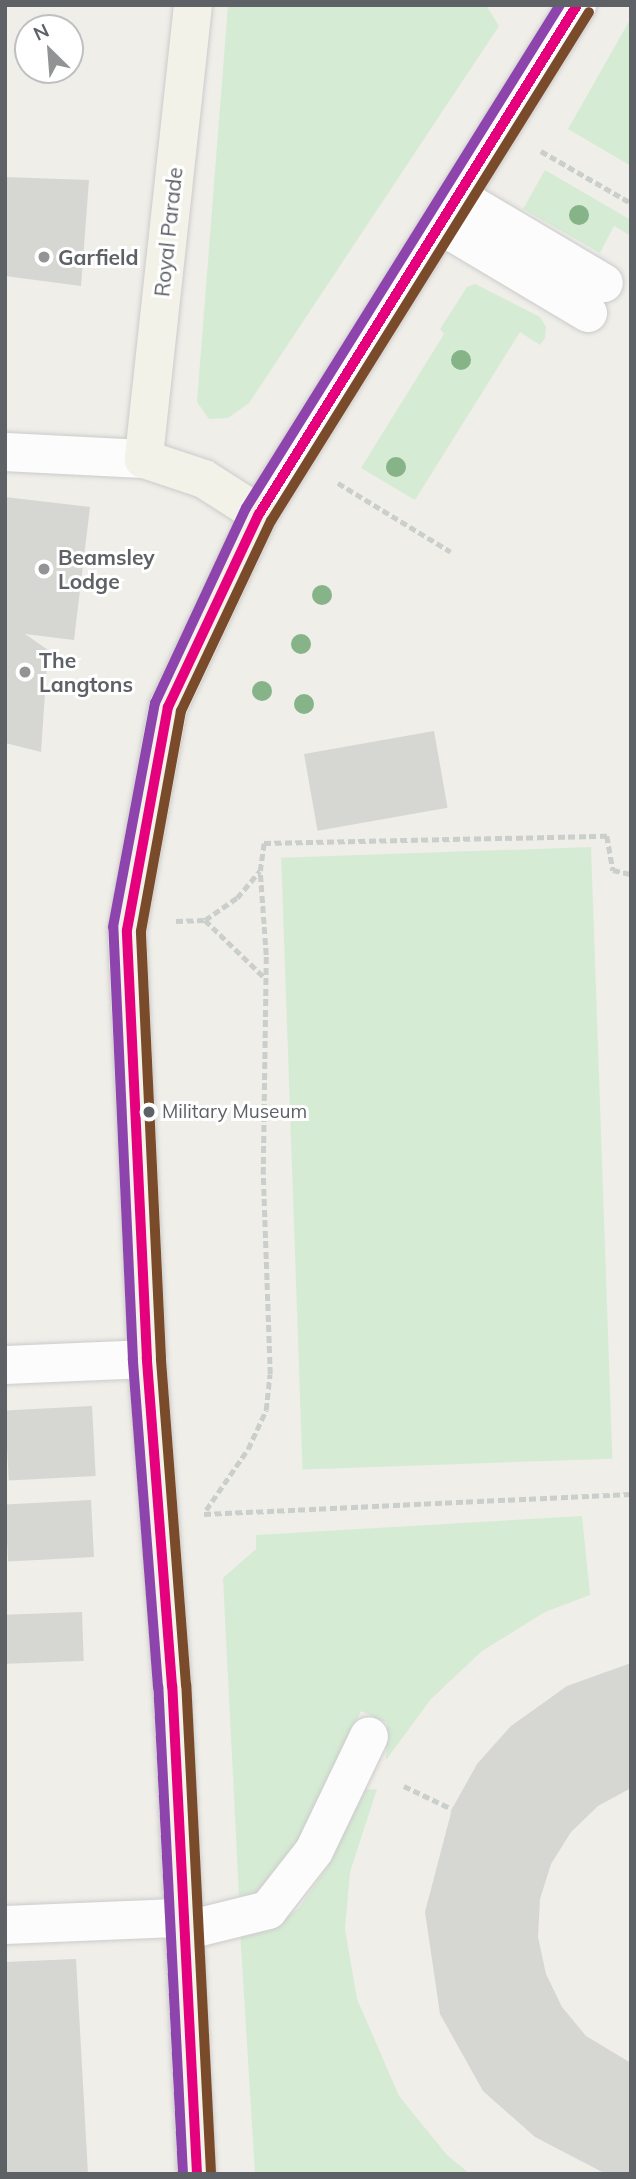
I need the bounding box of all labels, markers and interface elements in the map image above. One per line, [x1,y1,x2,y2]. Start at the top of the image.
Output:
north arrow [14,14,84,84]
text: N [29,18,53,46]
street label: Royal Parade [149,166,187,298]
place label: Garfield [58,244,139,270]
marker: Garfield [36,249,52,265]
place label: Beamsley Lodge [58,544,155,594]
marker: Beamsley Lodge [36,561,52,577]
place label: The Langtons [39,647,133,697]
marker: The Langtons [17,664,33,680]
place label: Military Museum [162,1101,307,1123]
marker: Military Museum [142,1105,156,1119]

